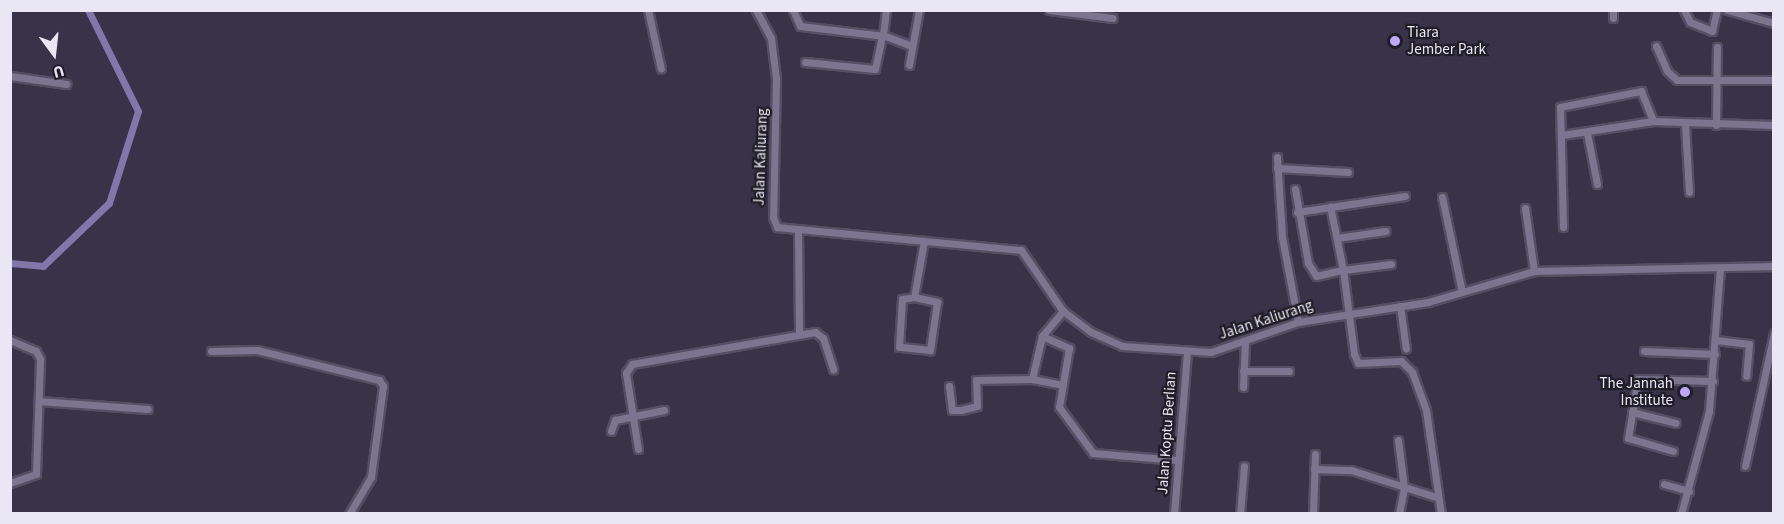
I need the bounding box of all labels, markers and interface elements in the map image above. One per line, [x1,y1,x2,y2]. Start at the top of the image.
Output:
place label: Tiara Jember Park [1407,23,1486,58]
north arrow [24,24,84,84]
marker: Tiara Jember Park [1388,34,1402,48]
text: U [51,59,67,83]
street label: Jalan Kaliurang [750,108,772,206]
street label: Jalan Kaliurang [1217,296,1315,344]
street label: Jalan Koptu Berlian [1154,371,1180,495]
place label: The Jannah Institute [1599,374,1673,409]
marker: The Jannah Institute [1678,385,1692,399]

